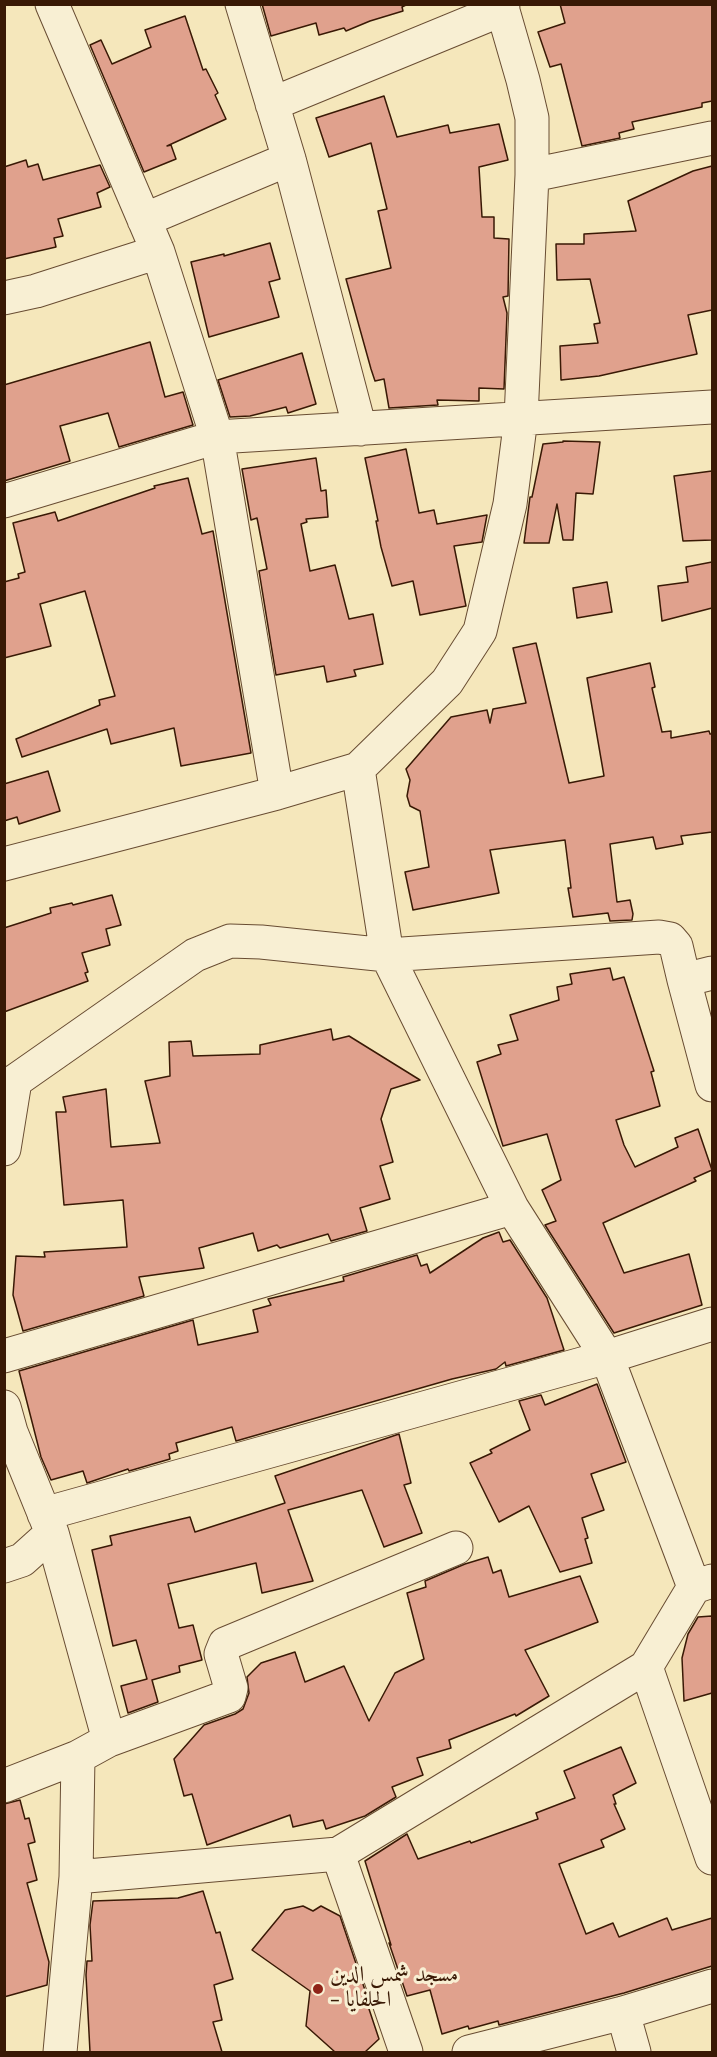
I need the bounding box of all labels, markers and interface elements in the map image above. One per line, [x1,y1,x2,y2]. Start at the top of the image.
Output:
place label: مسجد شمس الدين - الحلفايا [330,1963,458,2014]
marker: مسجد شمس الدين - الحلفايا [311,1982,325,1996]

